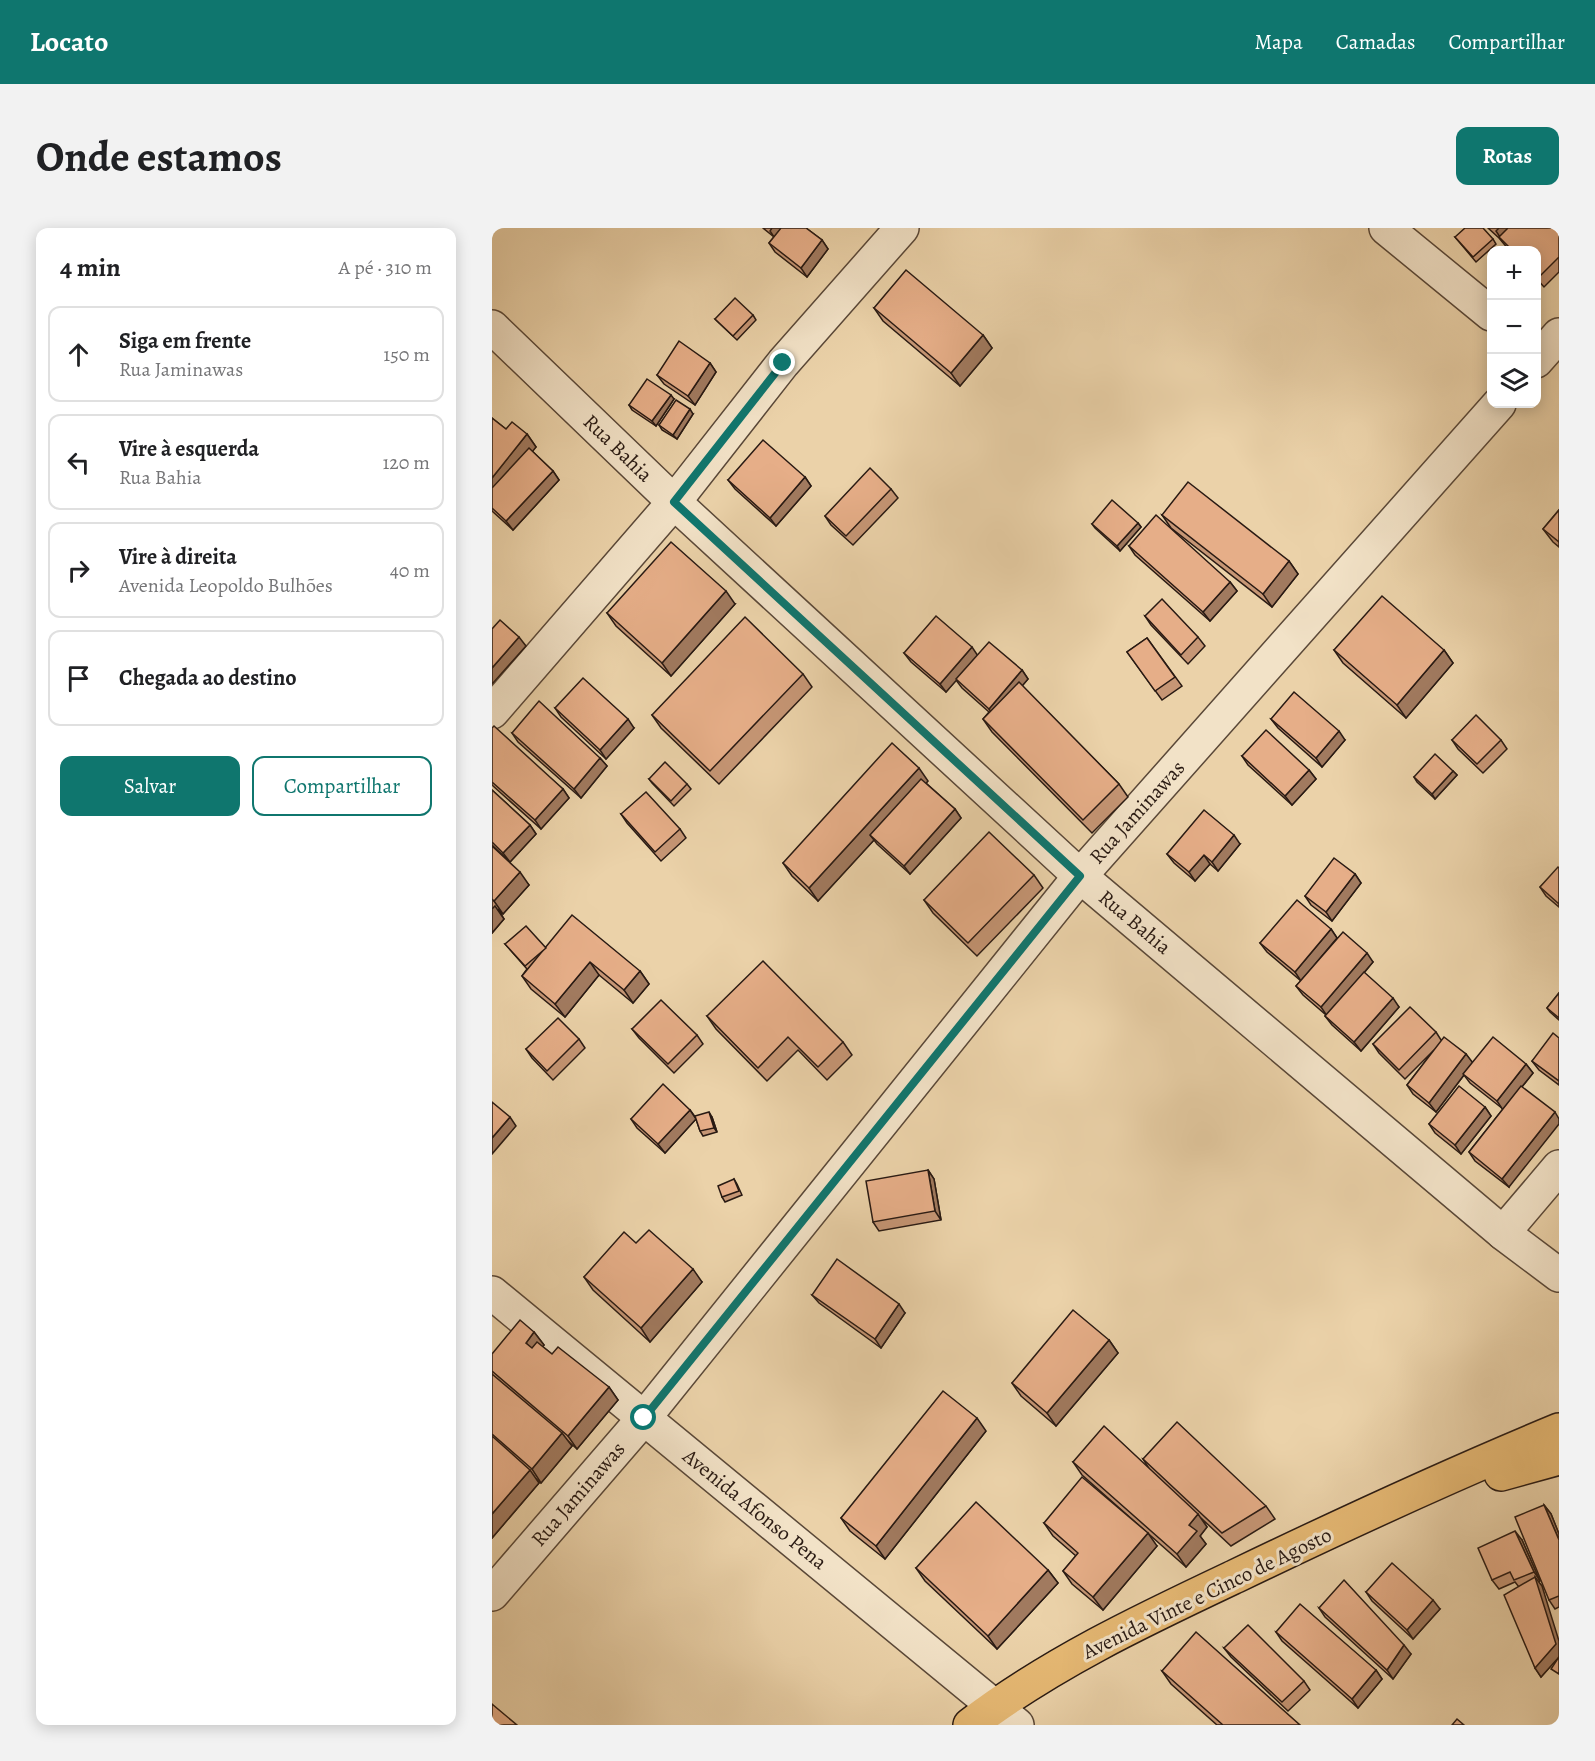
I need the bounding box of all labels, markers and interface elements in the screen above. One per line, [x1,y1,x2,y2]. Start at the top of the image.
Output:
text: Locato [30,23,108,61]
text: Mapa [1254,28,1303,56]
text: Camadas [1336,28,1415,56]
text: Compartilhar [1448,28,1565,56]
button: Rotas [1456,127,1559,185]
text: Onde estamos [36,128,282,185]
map controls [1487,246,1541,408]
button: + [1487,246,1541,300]
text: 4 min [60,250,121,285]
text: A pé · 310 m [339,254,432,281]
button: − [1487,300,1541,354]
text: Siga em frente [119,326,251,356]
icon: ahead [62,338,95,371]
text: 150 m [383,341,430,368]
route end [769,349,795,375]
button: layers [1487,354,1541,408]
text: Rua Jaminawas [119,356,243,383]
street label: Rua Bahia [577,408,659,488]
text: Vire à esquerda [119,434,259,464]
icon: left [62,446,95,479]
text: 120 m [382,449,430,476]
text: Rua Bahia [119,464,202,491]
text: Vire à direita [119,542,237,572]
icon: right [62,554,95,587]
text: 40 m [390,557,430,584]
text: Avenida Leopoldo Bulhões [119,572,333,599]
icon: arrive [62,662,95,695]
text: Chegada ao destino [119,663,297,693]
street label: Rua Jaminawas [1083,754,1191,870]
button: Salvar [60,756,240,816]
button: Compartilhar [252,756,432,816]
street label: Rua Bahia [1093,883,1177,961]
route start [630,1404,656,1430]
street label: Rua Jaminawas [525,1436,631,1552]
street label: Avenida Afonso Pena [676,1441,833,1576]
street label: Avenida Vinte e Cinco de Agosto [1077,1520,1336,1666]

